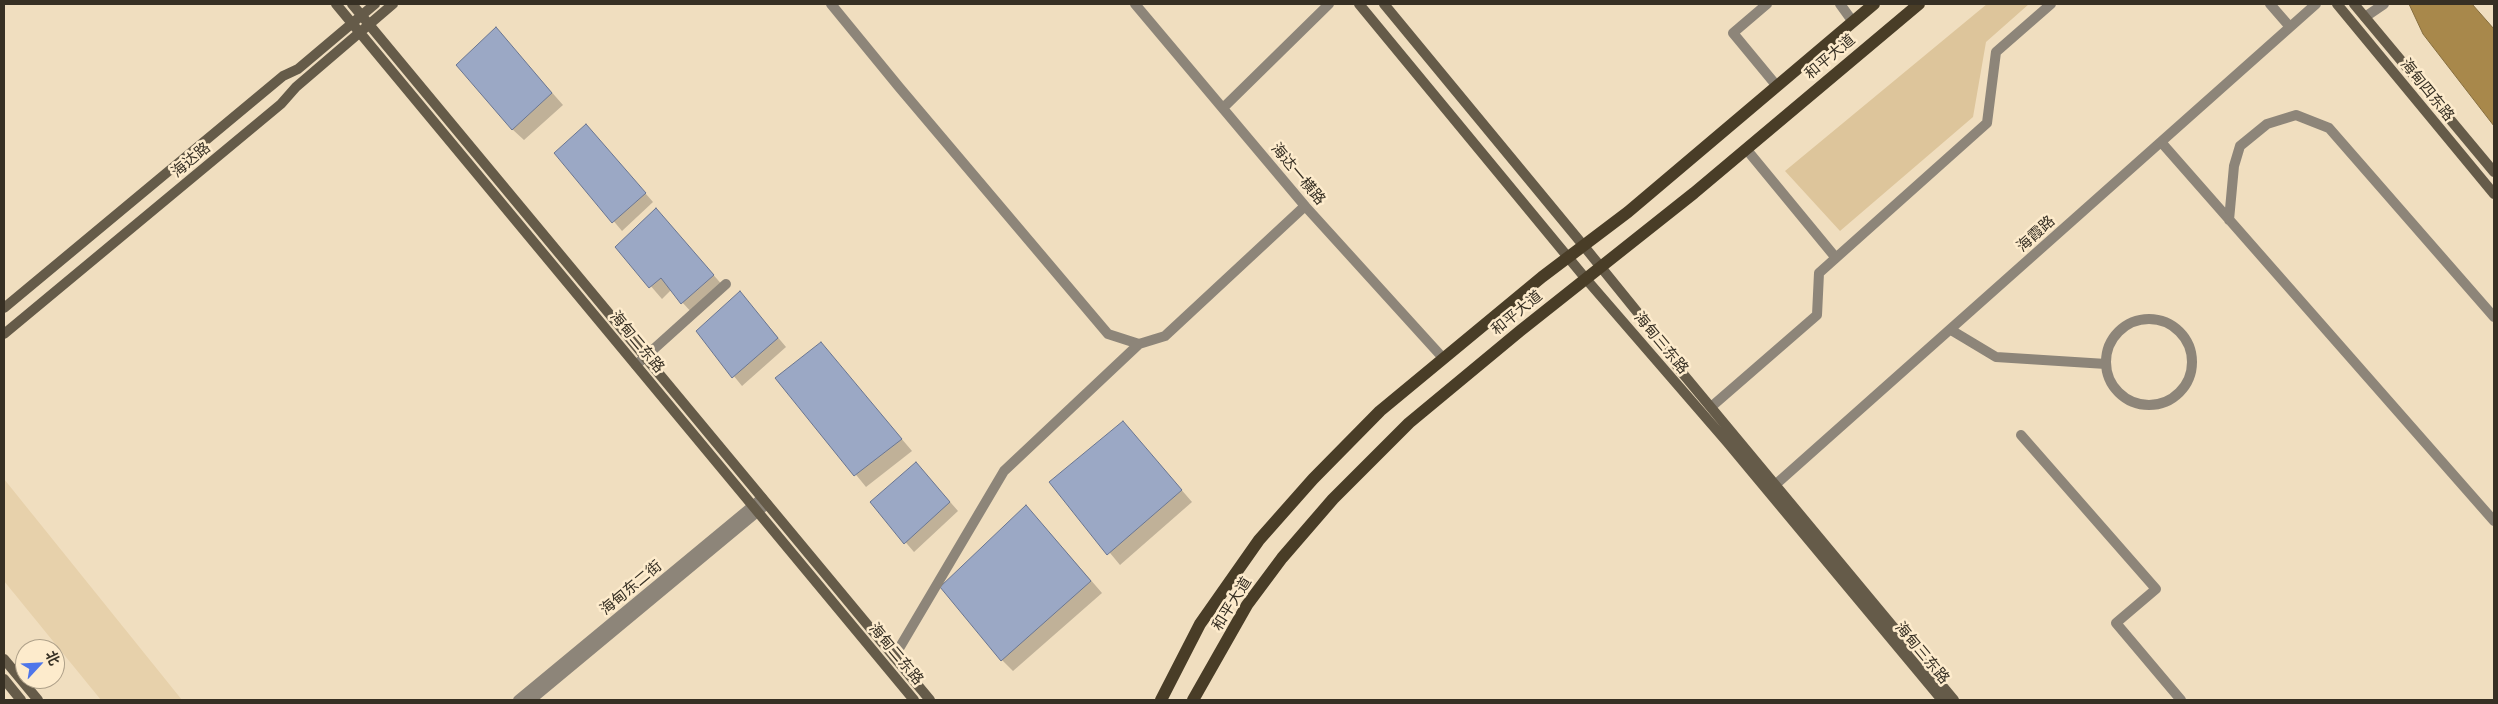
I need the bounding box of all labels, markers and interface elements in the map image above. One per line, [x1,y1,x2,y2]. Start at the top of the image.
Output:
street label: 和平大道 [1801,31,1859,83]
street label: 海甸四东路 [2396,55,2458,125]
street label: 海达路 [168,139,214,181]
street label: 海达一横路 [1267,139,1329,209]
street label: 海霞路 [2013,212,2059,256]
street label: 和平大道 [1488,287,1546,339]
street label: 海甸二东路 [606,307,668,377]
street label: 海甸三东路 [1630,308,1692,378]
street label: 海甸东二街 [596,557,666,619]
street label: 和平大道 [1208,574,1256,634]
street label: 海甸三东路 [1891,618,1953,688]
street label: 海甸二东路 [865,619,927,689]
north arrow [15,639,65,689]
text: 北 [42,648,64,668]

